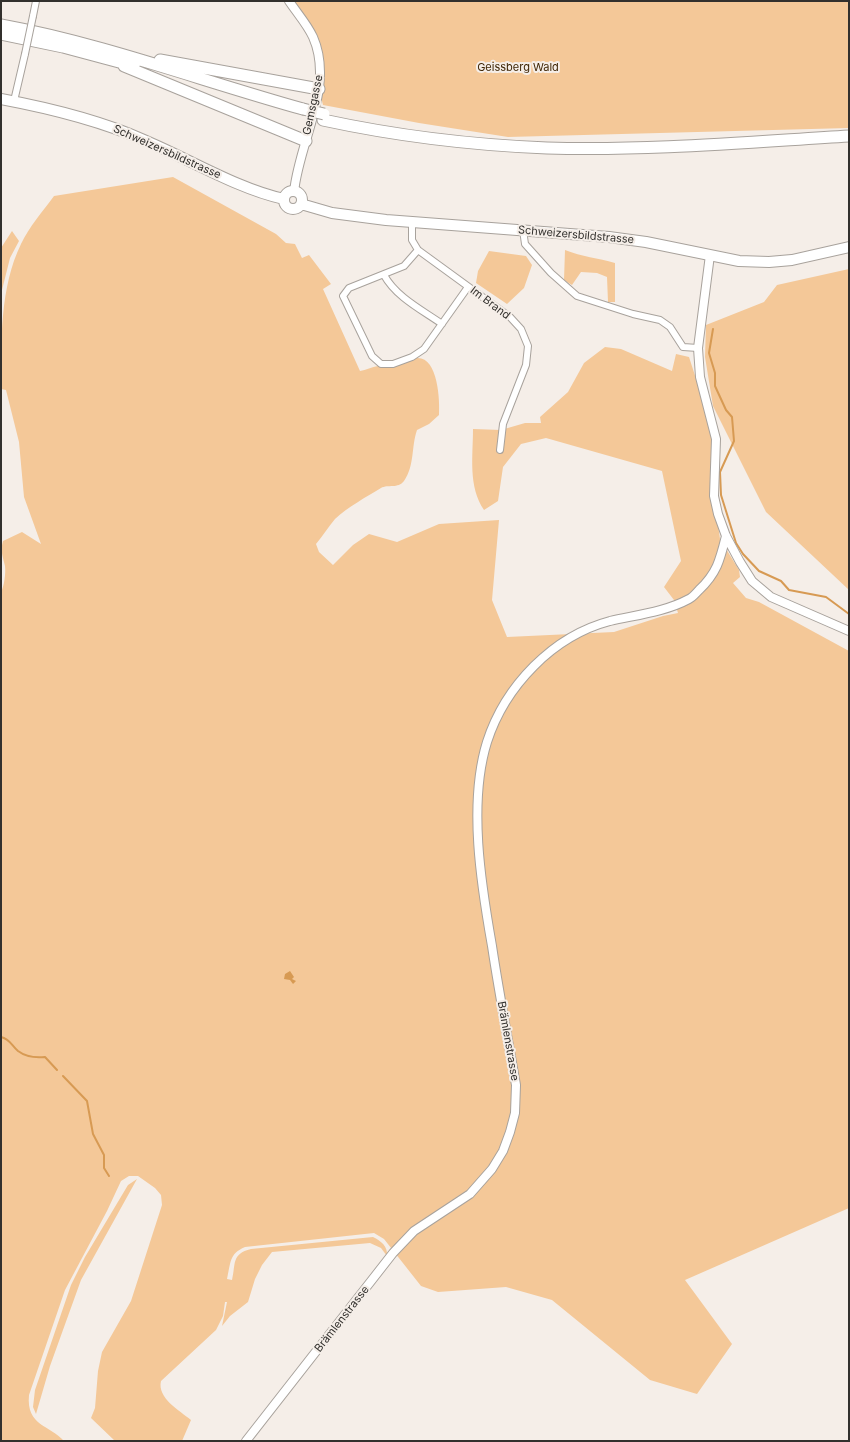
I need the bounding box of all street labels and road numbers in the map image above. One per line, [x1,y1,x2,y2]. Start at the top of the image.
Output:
street label: Gemsgasse [300,74,326,136]
street label: Schweizersbildstrasse [111,122,223,182]
street label: Schweizersbildstrasse [517,223,635,247]
street label: Im Brand [467,284,513,322]
street label: Brämlenstrasse [495,1000,521,1082]
street label: Brämlenstrasse [312,1283,372,1355]

